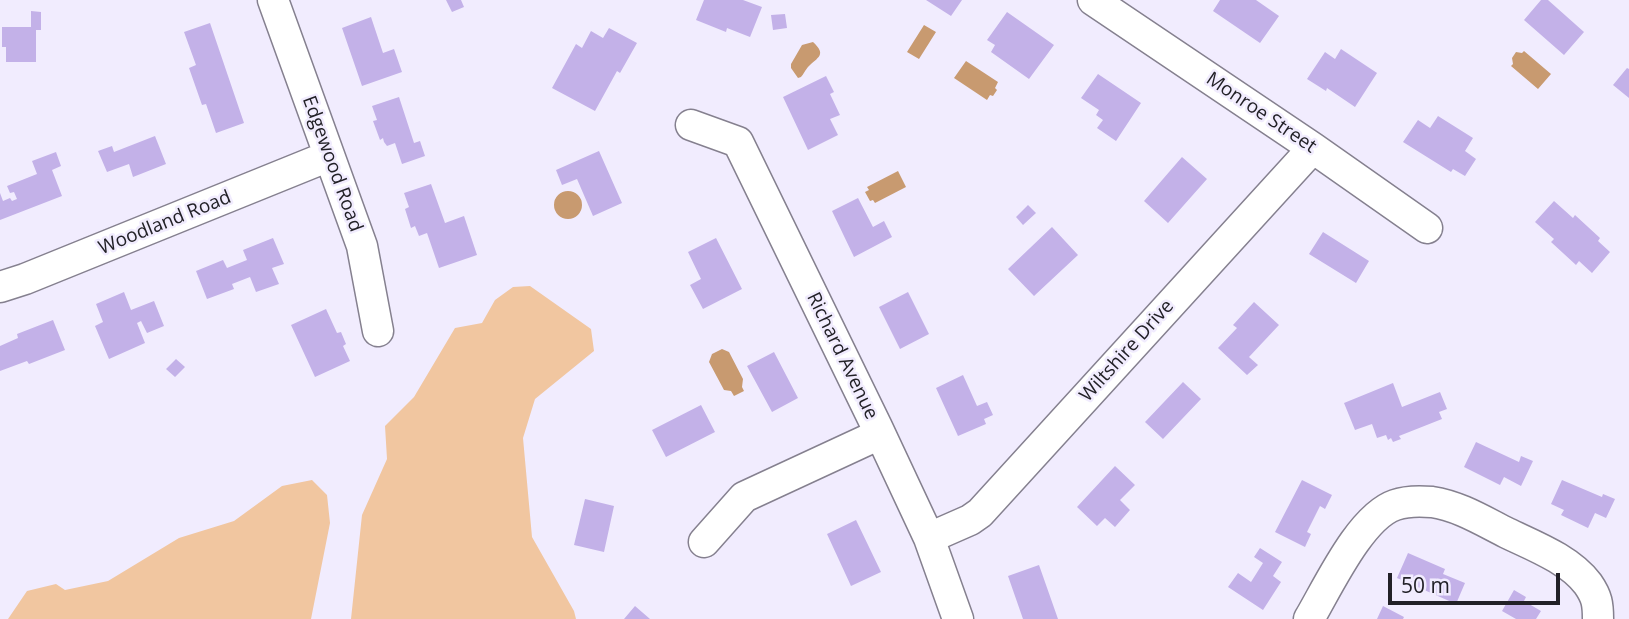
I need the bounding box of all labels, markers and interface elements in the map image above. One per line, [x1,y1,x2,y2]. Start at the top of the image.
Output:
street label: Monroe Street [1202,68,1320,158]
street label: Edgewood Road [297,93,367,235]
street label: Woodland Road [95,186,235,260]
street label: Richard Avenue [801,289,883,423]
street label: Wiltshire Drive [1075,295,1179,407]
scale bar [1391,560,1562,604]
text: 50 m [1401,571,1450,599]

